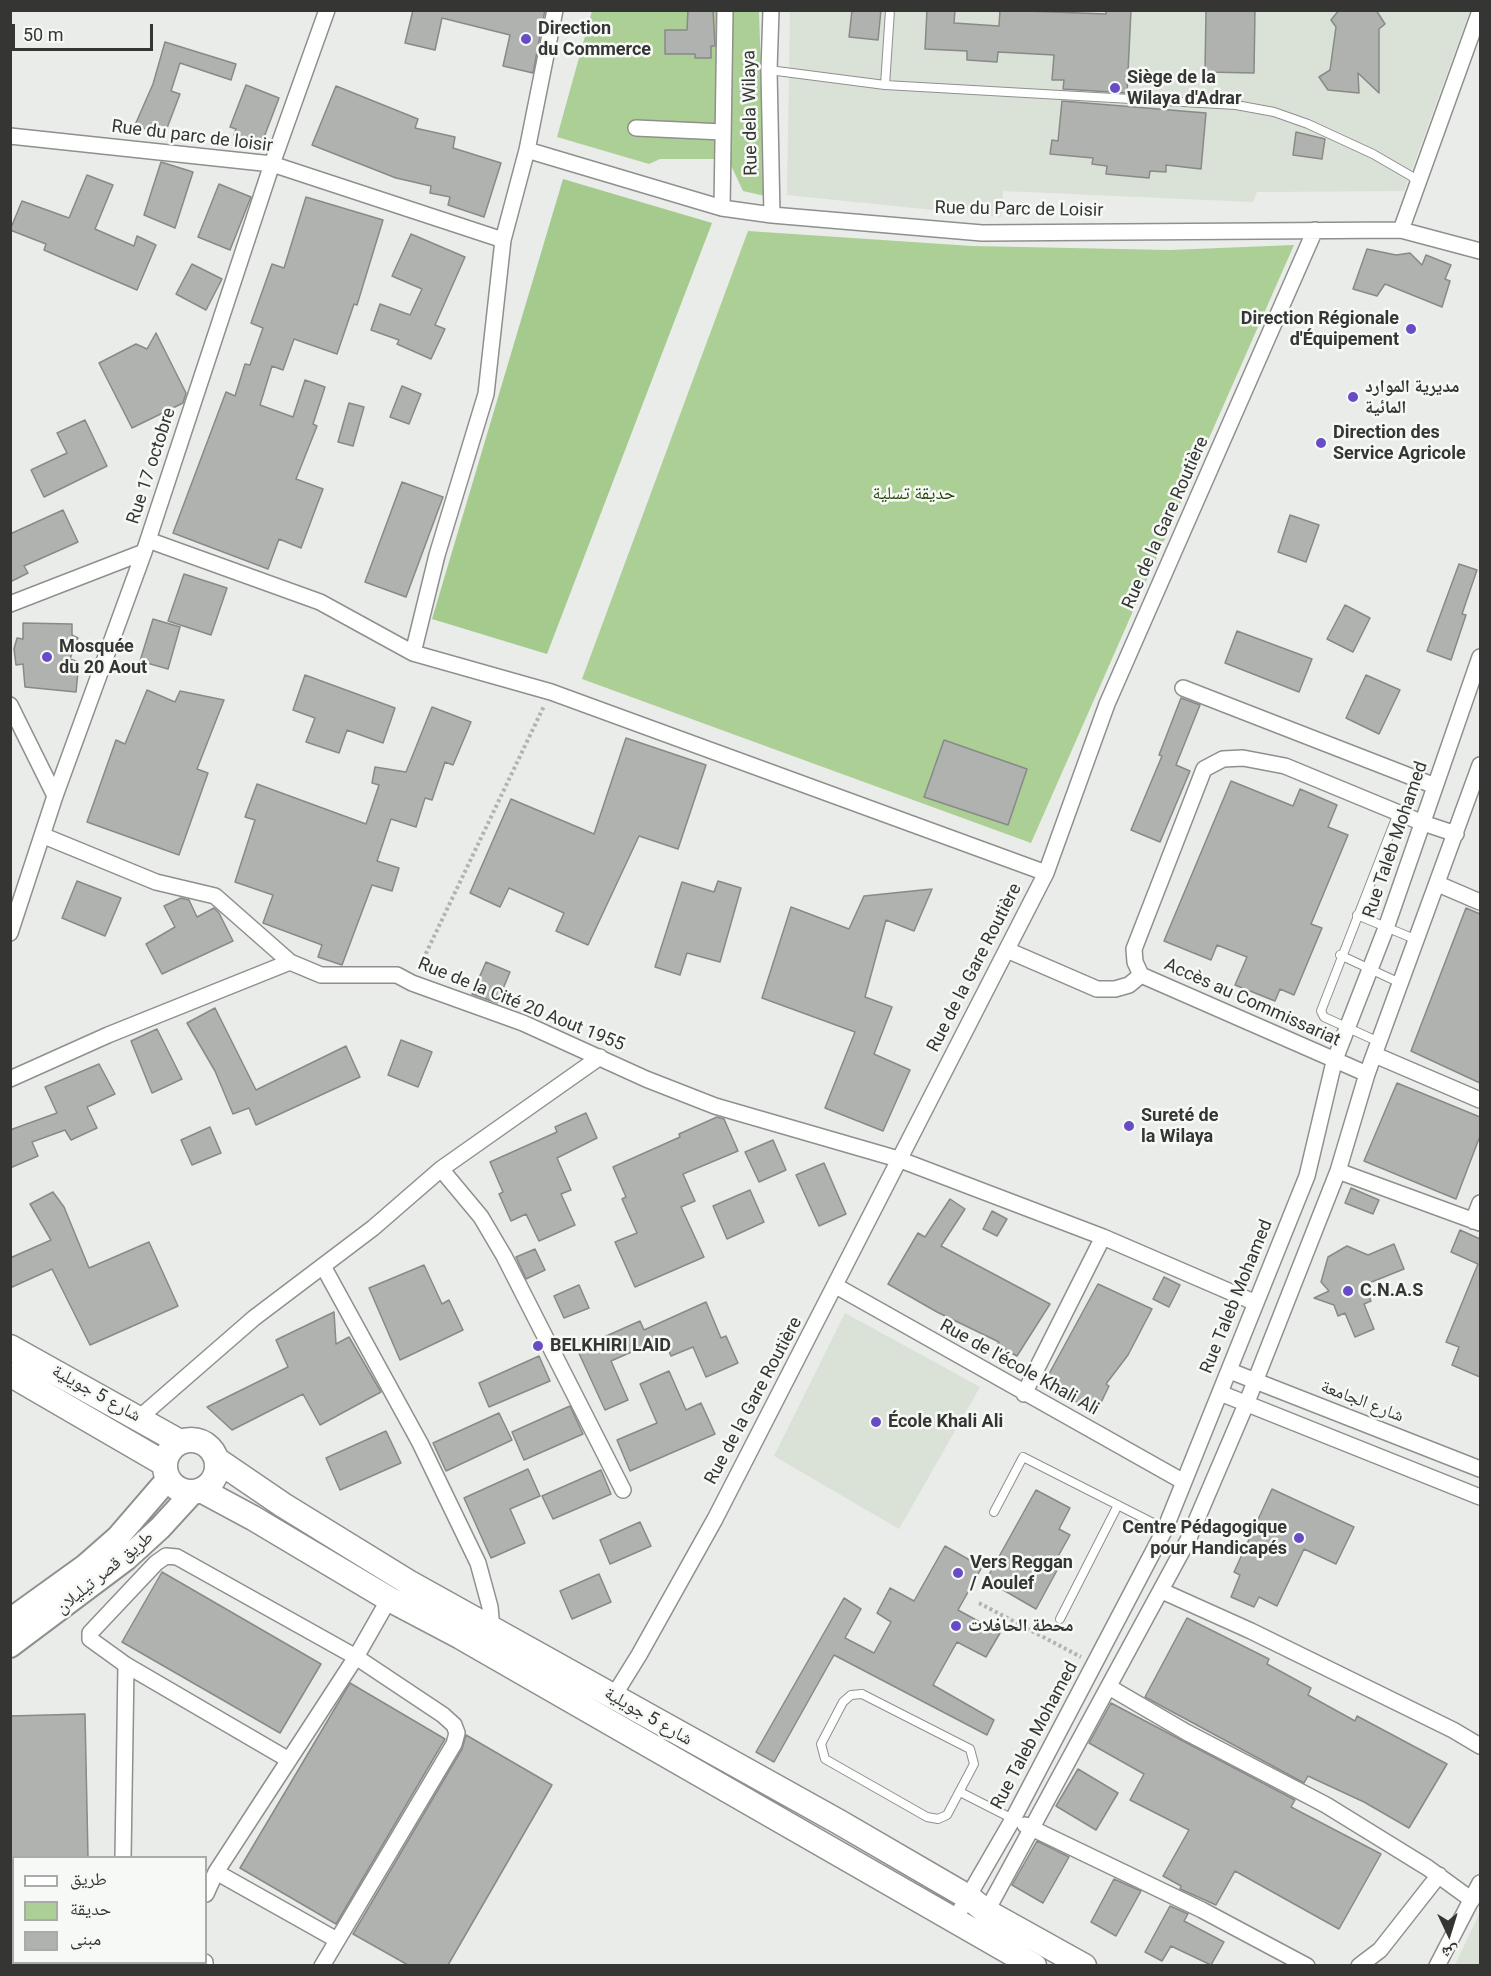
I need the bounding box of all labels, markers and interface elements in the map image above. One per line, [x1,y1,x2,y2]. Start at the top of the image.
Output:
scale bar [15,12,156,50]
place label: Direction du Commerce [538,18,651,60]
text: 50 m [23,24,63,45]
marker: Direction du Commerce [519,32,533,46]
street label: Rue dela Wilaya [739,50,763,176]
place label: Siège de la Wilaya d'Adrar [1127,67,1242,110]
marker: Siège de la Wilaya d'Adrar [1108,81,1122,95]
street label: Rue du parc de loisir [110,116,274,158]
street label: Rue du Parc de Loisir [934,198,1104,222]
place label: Direction Régionale d'Équipement [1241,308,1399,350]
marker: Direction Régionale d'Équipement [1404,322,1418,336]
place label: مديرية الموارد المائية [1365,376,1460,418]
marker: مديرية الموارد المائية [1346,390,1360,404]
street label: Rue 17 octobre [123,405,181,527]
place label: Direction des Service Agricole [1333,422,1466,464]
street label: Rue de la Gare Routière [1118,433,1214,613]
marker: Direction des Service Agricole [1314,436,1328,450]
park label: حديقة تسلية [873,483,955,505]
place label: Mosquée du 20 Aout [59,636,147,678]
marker: Mosquée du 20 Aout [40,650,54,664]
street label: Rue Taleb Mohamed [1359,759,1433,921]
street label: Rue de la Gare Routière [923,880,1027,1056]
street label: Rue de la Cité 20 Aout 1955 [414,954,628,1056]
street label: Accès au Commissariat [1161,954,1343,1052]
place label: Sureté de la Wilaya [1141,1105,1218,1148]
marker: Sureté de la Wilaya [1122,1119,1136,1133]
street label: Rue Taleb Mohamed [1196,1217,1278,1377]
place label: C.N.A.S [1360,1280,1423,1302]
marker: C.N.A.S [1341,1284,1355,1298]
street label: Rue de la Gare Routière [701,1314,807,1488]
street label: Rue de l'école Khali Ali [936,1315,1102,1421]
place label: BELKHIRI LAID [550,1335,671,1357]
marker: BELKHIRI LAID [531,1339,545,1353]
street label: شارع 5 جويلية [48,1361,144,1427]
street label: شارع الجامعة [1317,1376,1407,1428]
place label: École Khali Ali [888,1411,1003,1433]
marker: École Khali Ali [869,1415,883,1429]
place label: Centre Pédagogique pour Handicapés [1122,1517,1287,1559]
street label: طريق قصر تيليلان [52,1527,158,1619]
marker: Centre Pédagogique pour Handicapés [1292,1531,1306,1545]
place label: Vers Reggan / Aoulef [970,1552,1073,1594]
marker: Vers Reggan / Aoulef [951,1566,965,1580]
place label: محطة الحافلات [968,1615,1073,1637]
marker: محطة الحافلات [949,1619,963,1633]
street label: Rue Taleb Mohamed [987,1658,1083,1814]
street label: شارع 5 جويلية [600,1683,696,1751]
legend [12,1856,207,1964]
text: طريق [70,1868,107,1889]
text: حديقة [70,1898,111,1919]
north arrow [1419,1904,1479,1964]
text: مبنى [70,1928,101,1949]
text: ش [1441,1942,1459,1963]

